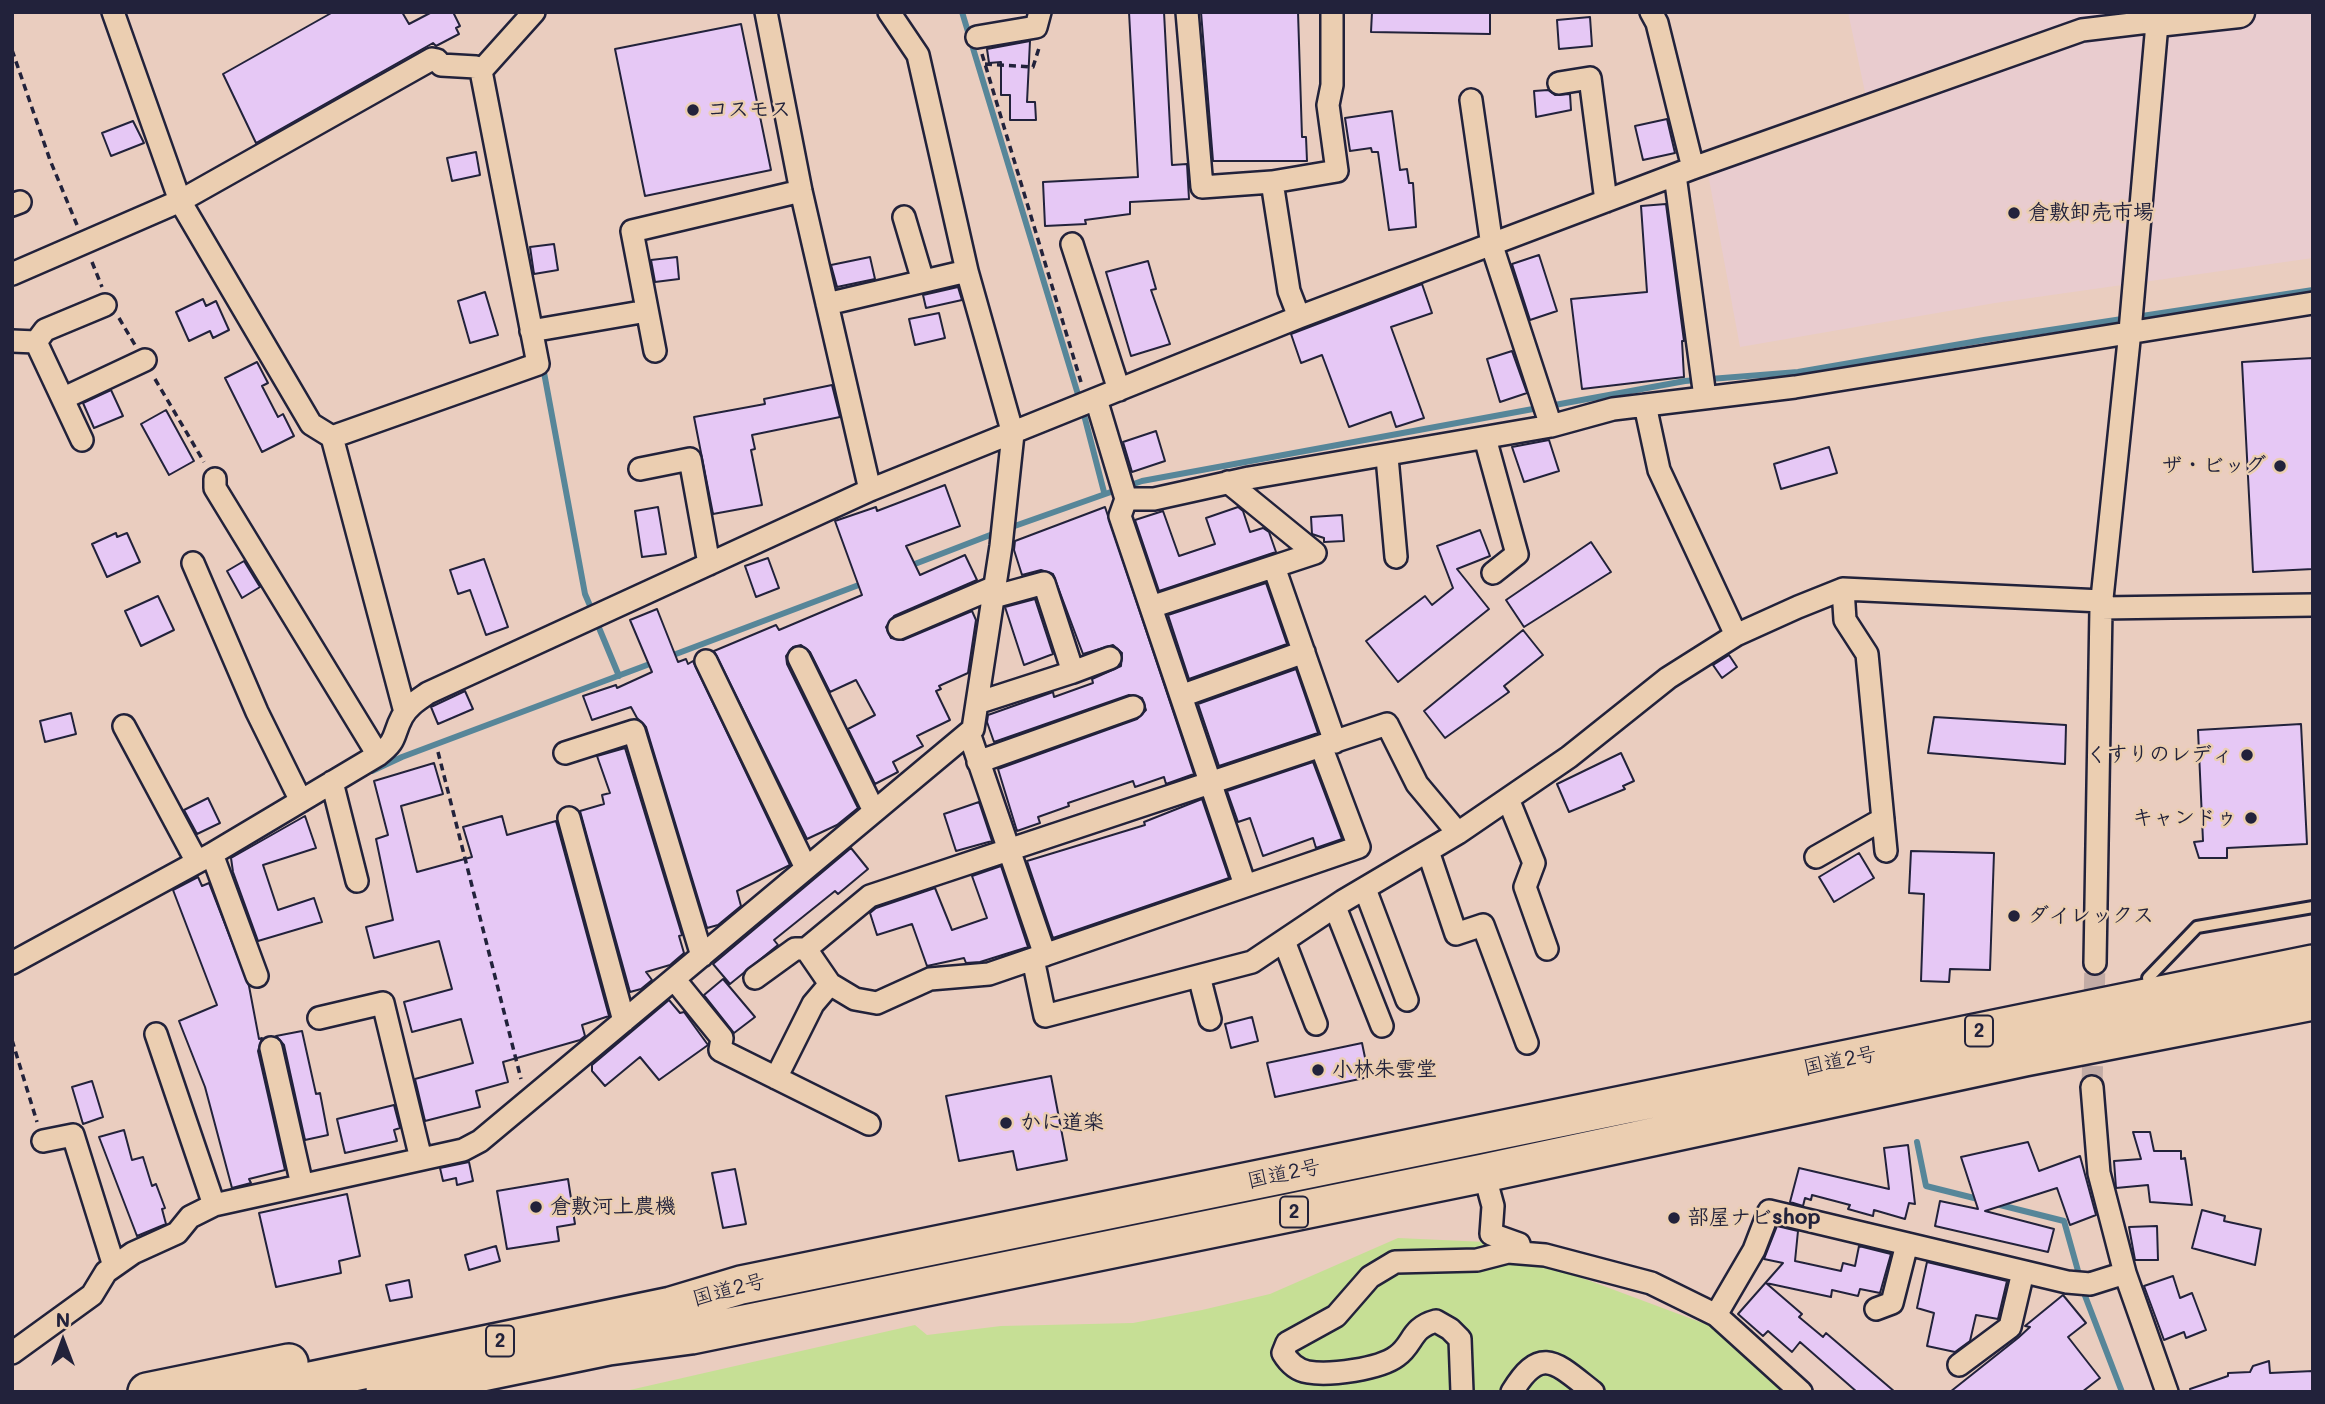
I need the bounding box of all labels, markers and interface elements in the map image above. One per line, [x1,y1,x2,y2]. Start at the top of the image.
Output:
place label: コスモス [707,97,791,123]
marker: コスモス [685,102,701,118]
place label: 倉敷卸売市場 [2028,200,2154,226]
marker: 倉敷卸売市場 [2006,205,2022,221]
place label: ザ・ビッグ [2161,453,2266,479]
marker: ザ・ビッグ [2272,458,2288,474]
place label: くすりのレディ [2086,742,2233,768]
marker: くすりのレディ [2239,747,2255,763]
place label: キャンドゥ [2132,805,2237,831]
marker: キャンドゥ [2243,810,2259,826]
place label: ダイレックス [2028,903,2154,929]
marker: ダイレックス [2006,908,2022,924]
road number: 2 [1965,1015,1993,1046]
street label: 国道2号 [1801,1041,1879,1081]
place label: 小林朱雲堂 [1332,1057,1437,1083]
marker: 小林朱雲堂 [1310,1062,1326,1078]
place label: かに道楽 [1020,1110,1104,1136]
marker: かに道楽 [998,1115,1014,1131]
street label: 国道2号 [1245,1154,1323,1194]
place label: 倉敷河上農機 [550,1194,676,1220]
road number: 2 [1280,1196,1308,1228]
marker: 倉敷河上農機 [528,1199,544,1215]
place label: 部屋ナビshop [1688,1205,1821,1231]
marker: 部屋ナビshop [1666,1210,1682,1226]
street label: 国道2号 [690,1268,768,1312]
north arrow [28,1306,98,1376]
text: N [56,1307,70,1332]
road number: 2 [486,1326,514,1357]

